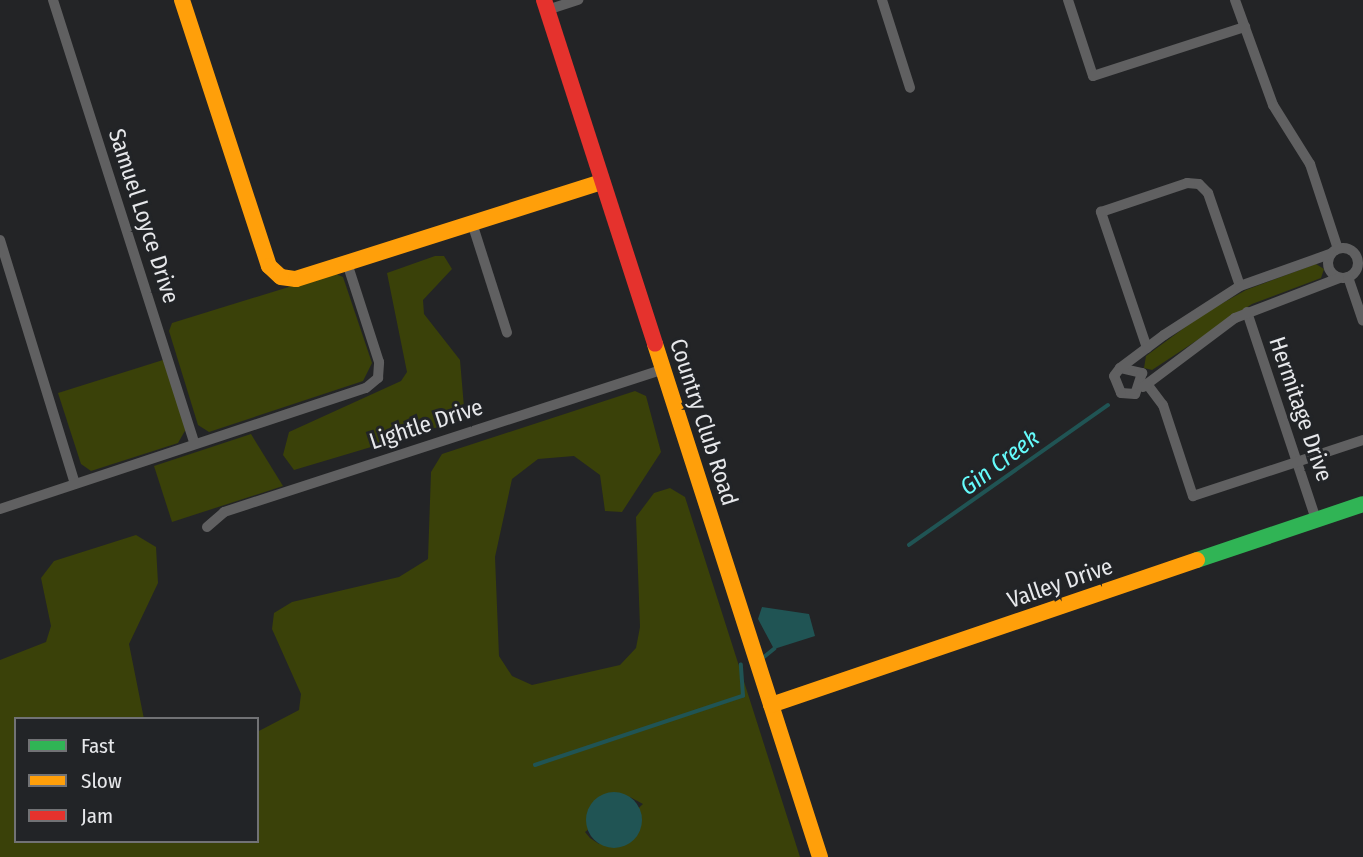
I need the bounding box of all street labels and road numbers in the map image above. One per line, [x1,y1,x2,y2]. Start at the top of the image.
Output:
street label: Samuel Loyce Drive [103,125,185,307]
street label: Hermitage Drive [1263,333,1339,485]
street label: Country Club Road [664,335,744,509]
street label: Lightle Drive [366,393,486,455]
street label: Valley Drive [1004,552,1116,614]

